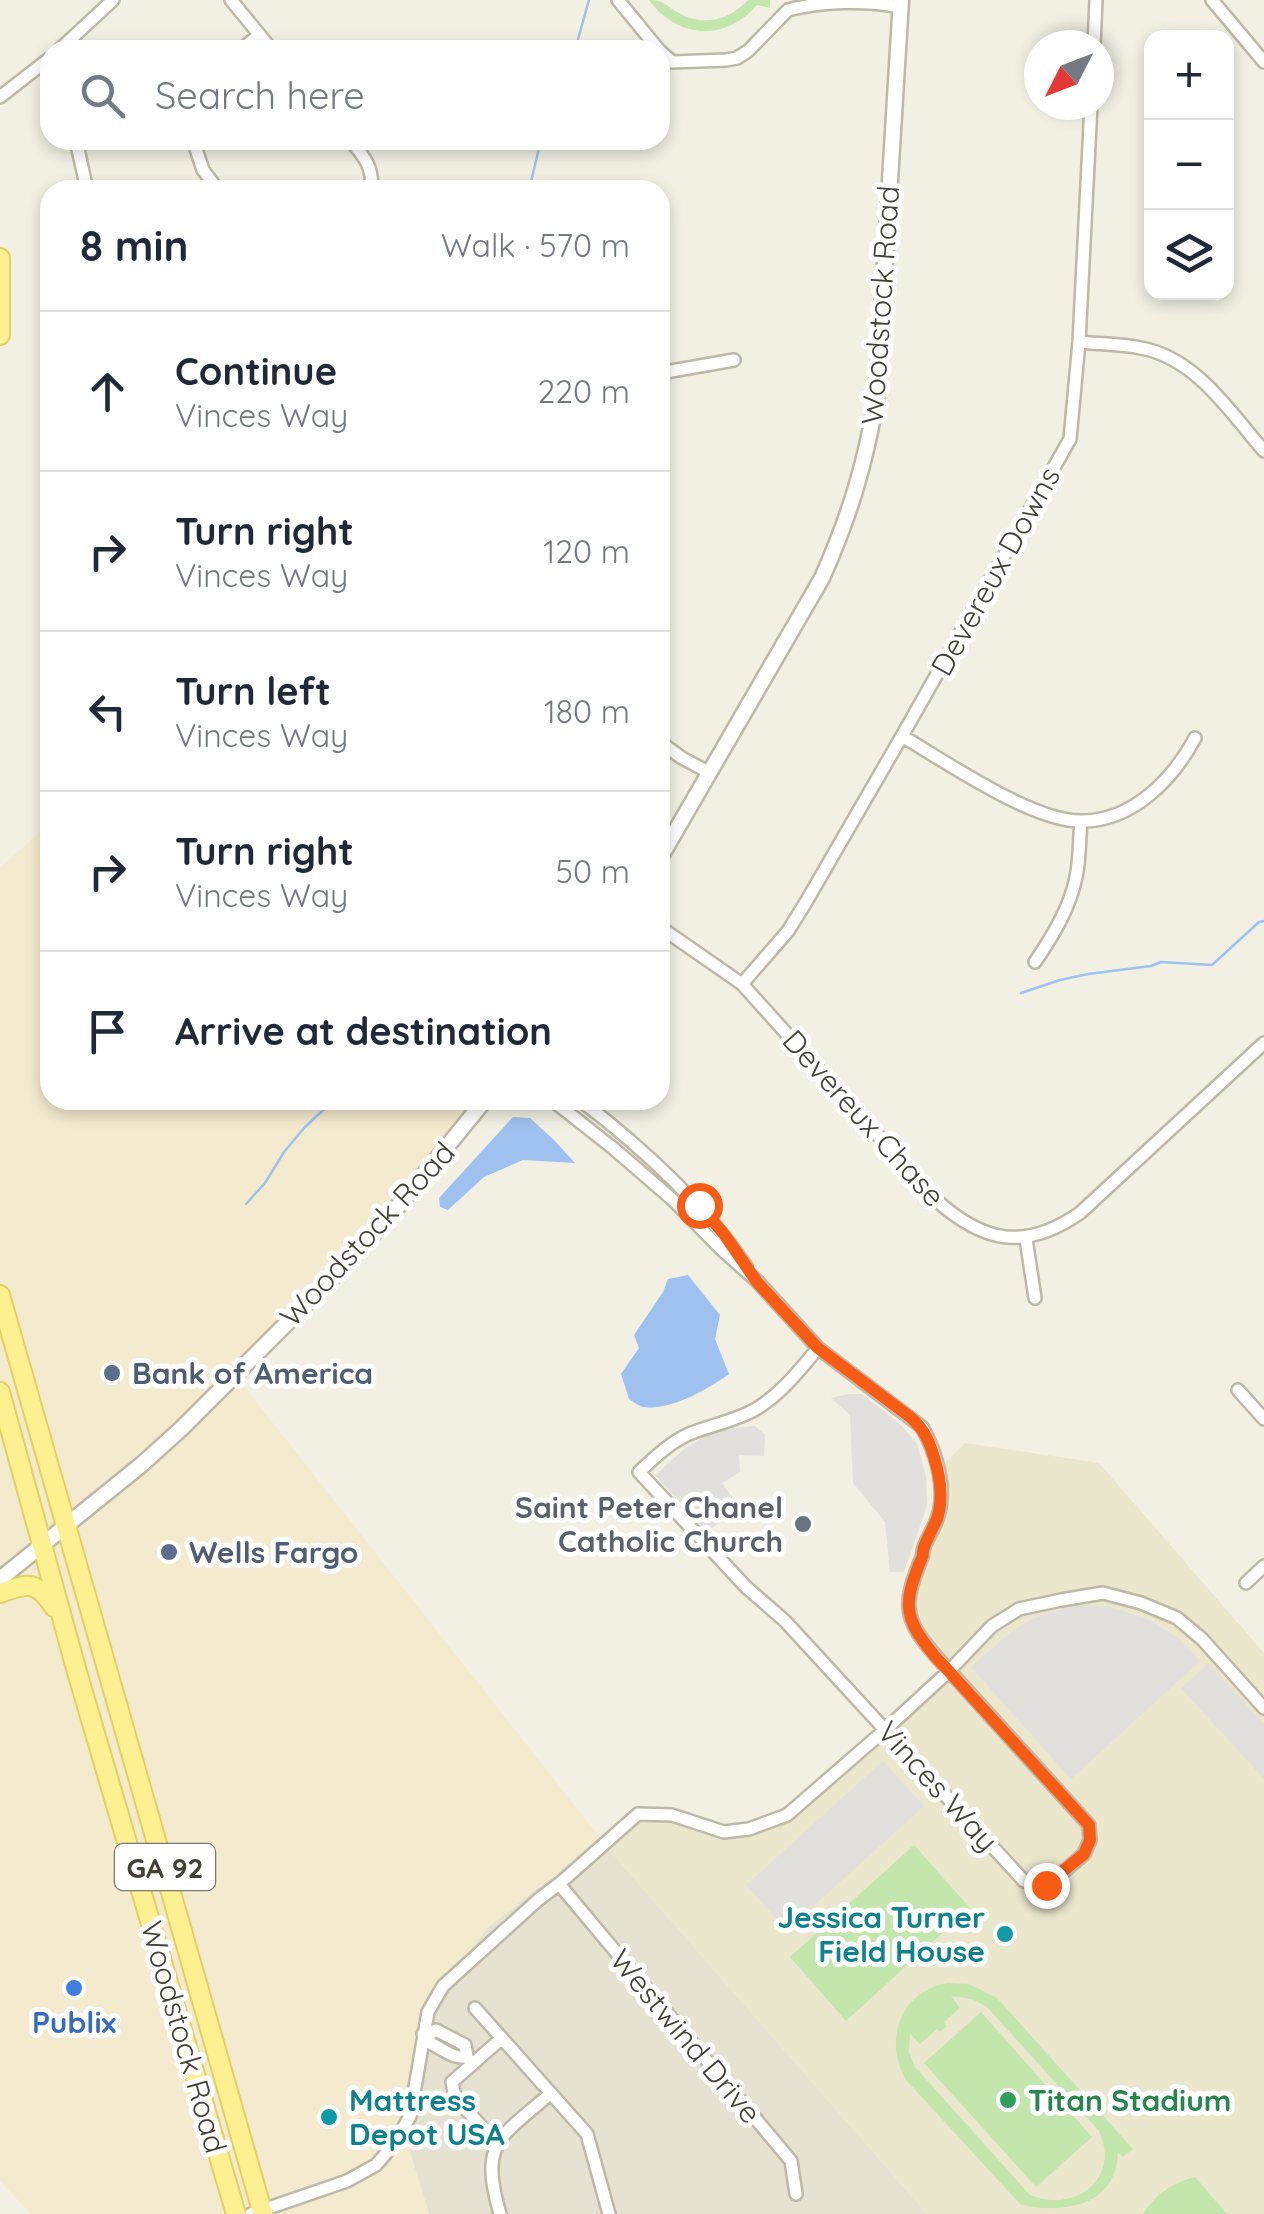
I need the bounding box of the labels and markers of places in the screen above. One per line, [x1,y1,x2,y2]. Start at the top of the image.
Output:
place label: Bank of America [132,1354,373,1392]
marker: Bank of America [101,1362,123,1384]
place label: Saint Peter Chanel Catholic Church [515,1488,783,1560]
marker: Saint Peter Chanel Catholic Church [792,1513,814,1535]
place label: Wells Fargo [189,1533,359,1571]
marker: Wells Fargo [158,1541,180,1563]
place label: Jessica Turner Field House [777,1898,985,1970]
marker: Jessica Turner Field House [994,1923,1016,1945]
marker: Publix [63,1977,85,1999]
place label: Publix [32,2003,116,2041]
place label: Mattress Depot USA [349,2081,505,2153]
place label: Titan Stadium [1028,2081,1231,2119]
marker: Titan Stadium [997,2089,1019,2111]
marker: Mattress Depot USA [318,2106,340,2128]

